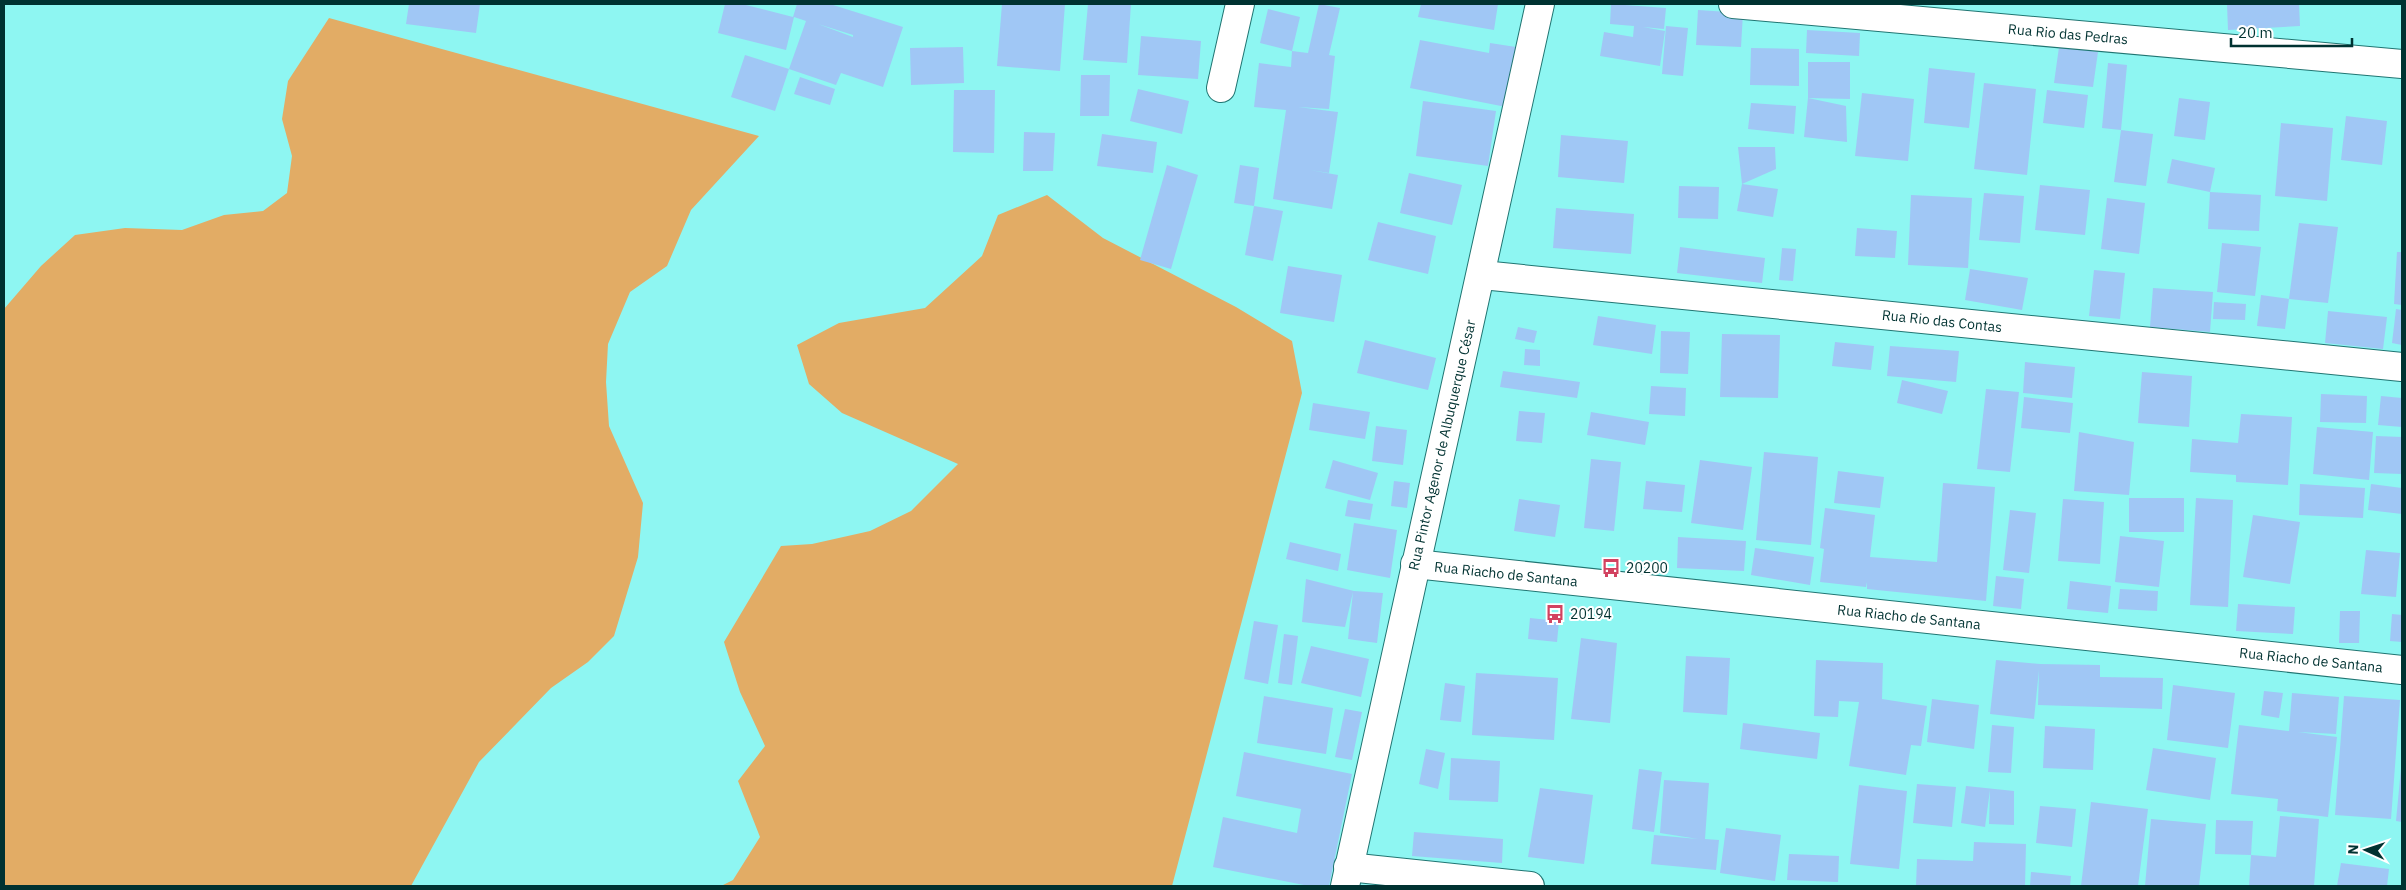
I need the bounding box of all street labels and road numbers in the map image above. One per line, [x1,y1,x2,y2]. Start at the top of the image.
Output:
street label: Rua Rio das Pedras [2007,20,2129,48]
street label: Rua Rio das Contas [1881,306,2003,336]
street label: Rua Pintor Agenor de Albuquerque César [1404,318,1480,572]
street label: Rua Riacho de Santana [1433,558,1579,591]
street label: Rua Riacho de Santana [1836,601,1982,634]
street label: Rua Riacho de Santana [2238,644,2384,677]

